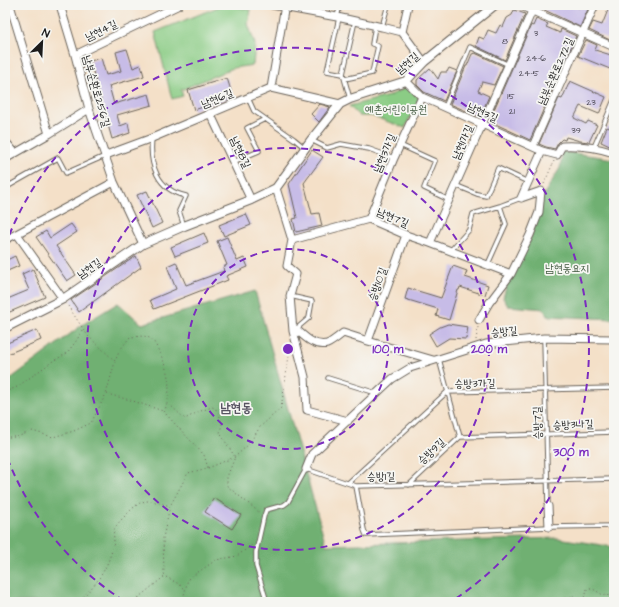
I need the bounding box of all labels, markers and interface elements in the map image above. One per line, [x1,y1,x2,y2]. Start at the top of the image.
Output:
street label: 남현4길 [83,16,120,45]
north arrow [22,22,62,62]
text: N [40,25,52,42]
house number: 3 [534,27,539,40]
house number: 8 [502,35,508,48]
street label: 남부순환로272길 [534,35,577,107]
street label: 남현길 [392,49,422,78]
house number: 24-6 [526,52,546,65]
street label: 남부순환로256길 [79,53,114,129]
house number: 24-5 [519,67,540,80]
street label: 남현6길 [199,85,236,112]
house number: 15 [507,90,515,103]
house number: 23 [586,96,596,109]
street label: 남현3길 [465,99,501,126]
park label: 예촌어린이공원 [365,102,427,117]
house number: 21 [509,105,515,118]
street label: 남현1가길 [448,122,477,162]
house number: 39 [571,124,581,137]
street label: 남현3가길 [370,131,399,175]
street label: 남현8길 [227,134,255,171]
street label: 남현7길 [375,204,411,231]
street label: 남현길 [74,255,105,282]
park label: 남현동요지 [545,261,589,276]
street label: 승방10길 [364,265,391,303]
street label: 승방길 [490,323,518,340]
text: 100 m [373,341,404,358]
text: 200 m [470,341,508,358]
centre of rings [281,342,295,356]
street label: 승방3가길 [454,376,496,391]
district label: 남현동 [220,399,252,417]
street label: 승방7길 [529,406,546,440]
street label: 승방3나길 [552,416,594,433]
street label: 승방9길 [414,435,449,468]
text: 300 m [552,444,589,461]
street label: 승방1길 [367,469,395,484]

